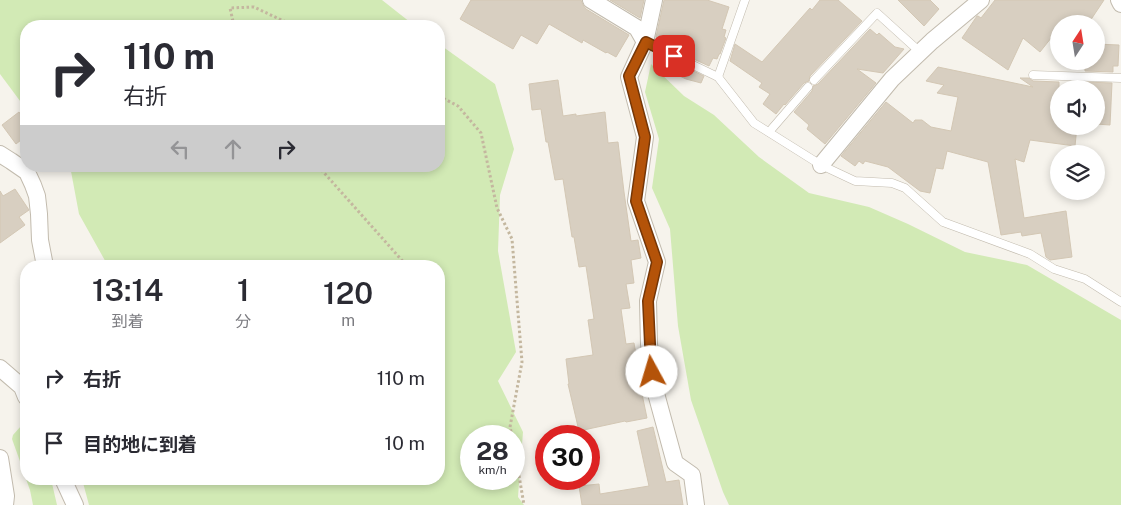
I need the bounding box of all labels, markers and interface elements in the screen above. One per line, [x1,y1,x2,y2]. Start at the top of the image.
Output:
north arrow [1050,15,1105,70]
map controls [1050,15,1105,200]
pin [653,35,695,77]
text: 110 m [123,36,215,77]
icon: right [40,40,105,105]
icon: arrive [660,42,688,70]
button: sound [1050,80,1105,135]
text: 右折 [123,83,167,109]
icon: left [166,135,194,163]
icon: ahead [219,135,247,163]
icon: right [272,135,300,163]
button: layers [1050,145,1105,200]
text: 13:14 [92,272,163,308]
text: 1 [237,272,249,308]
text: 120 [323,275,373,311]
text: m [341,311,355,330]
text: 到着 [112,312,144,331]
text: 分 [235,312,251,331]
position arrow [625,345,677,397]
icon: right [40,364,68,392]
text: 110 m [377,367,425,389]
text: 右折 [83,368,121,390]
speed limit sign: 30 [535,425,600,490]
icon: arrive [40,429,68,457]
text: 10 m [385,432,425,454]
text: 目的地に到着 [83,433,197,455]
text: 28 [476,436,509,466]
text: km/h [478,463,507,477]

